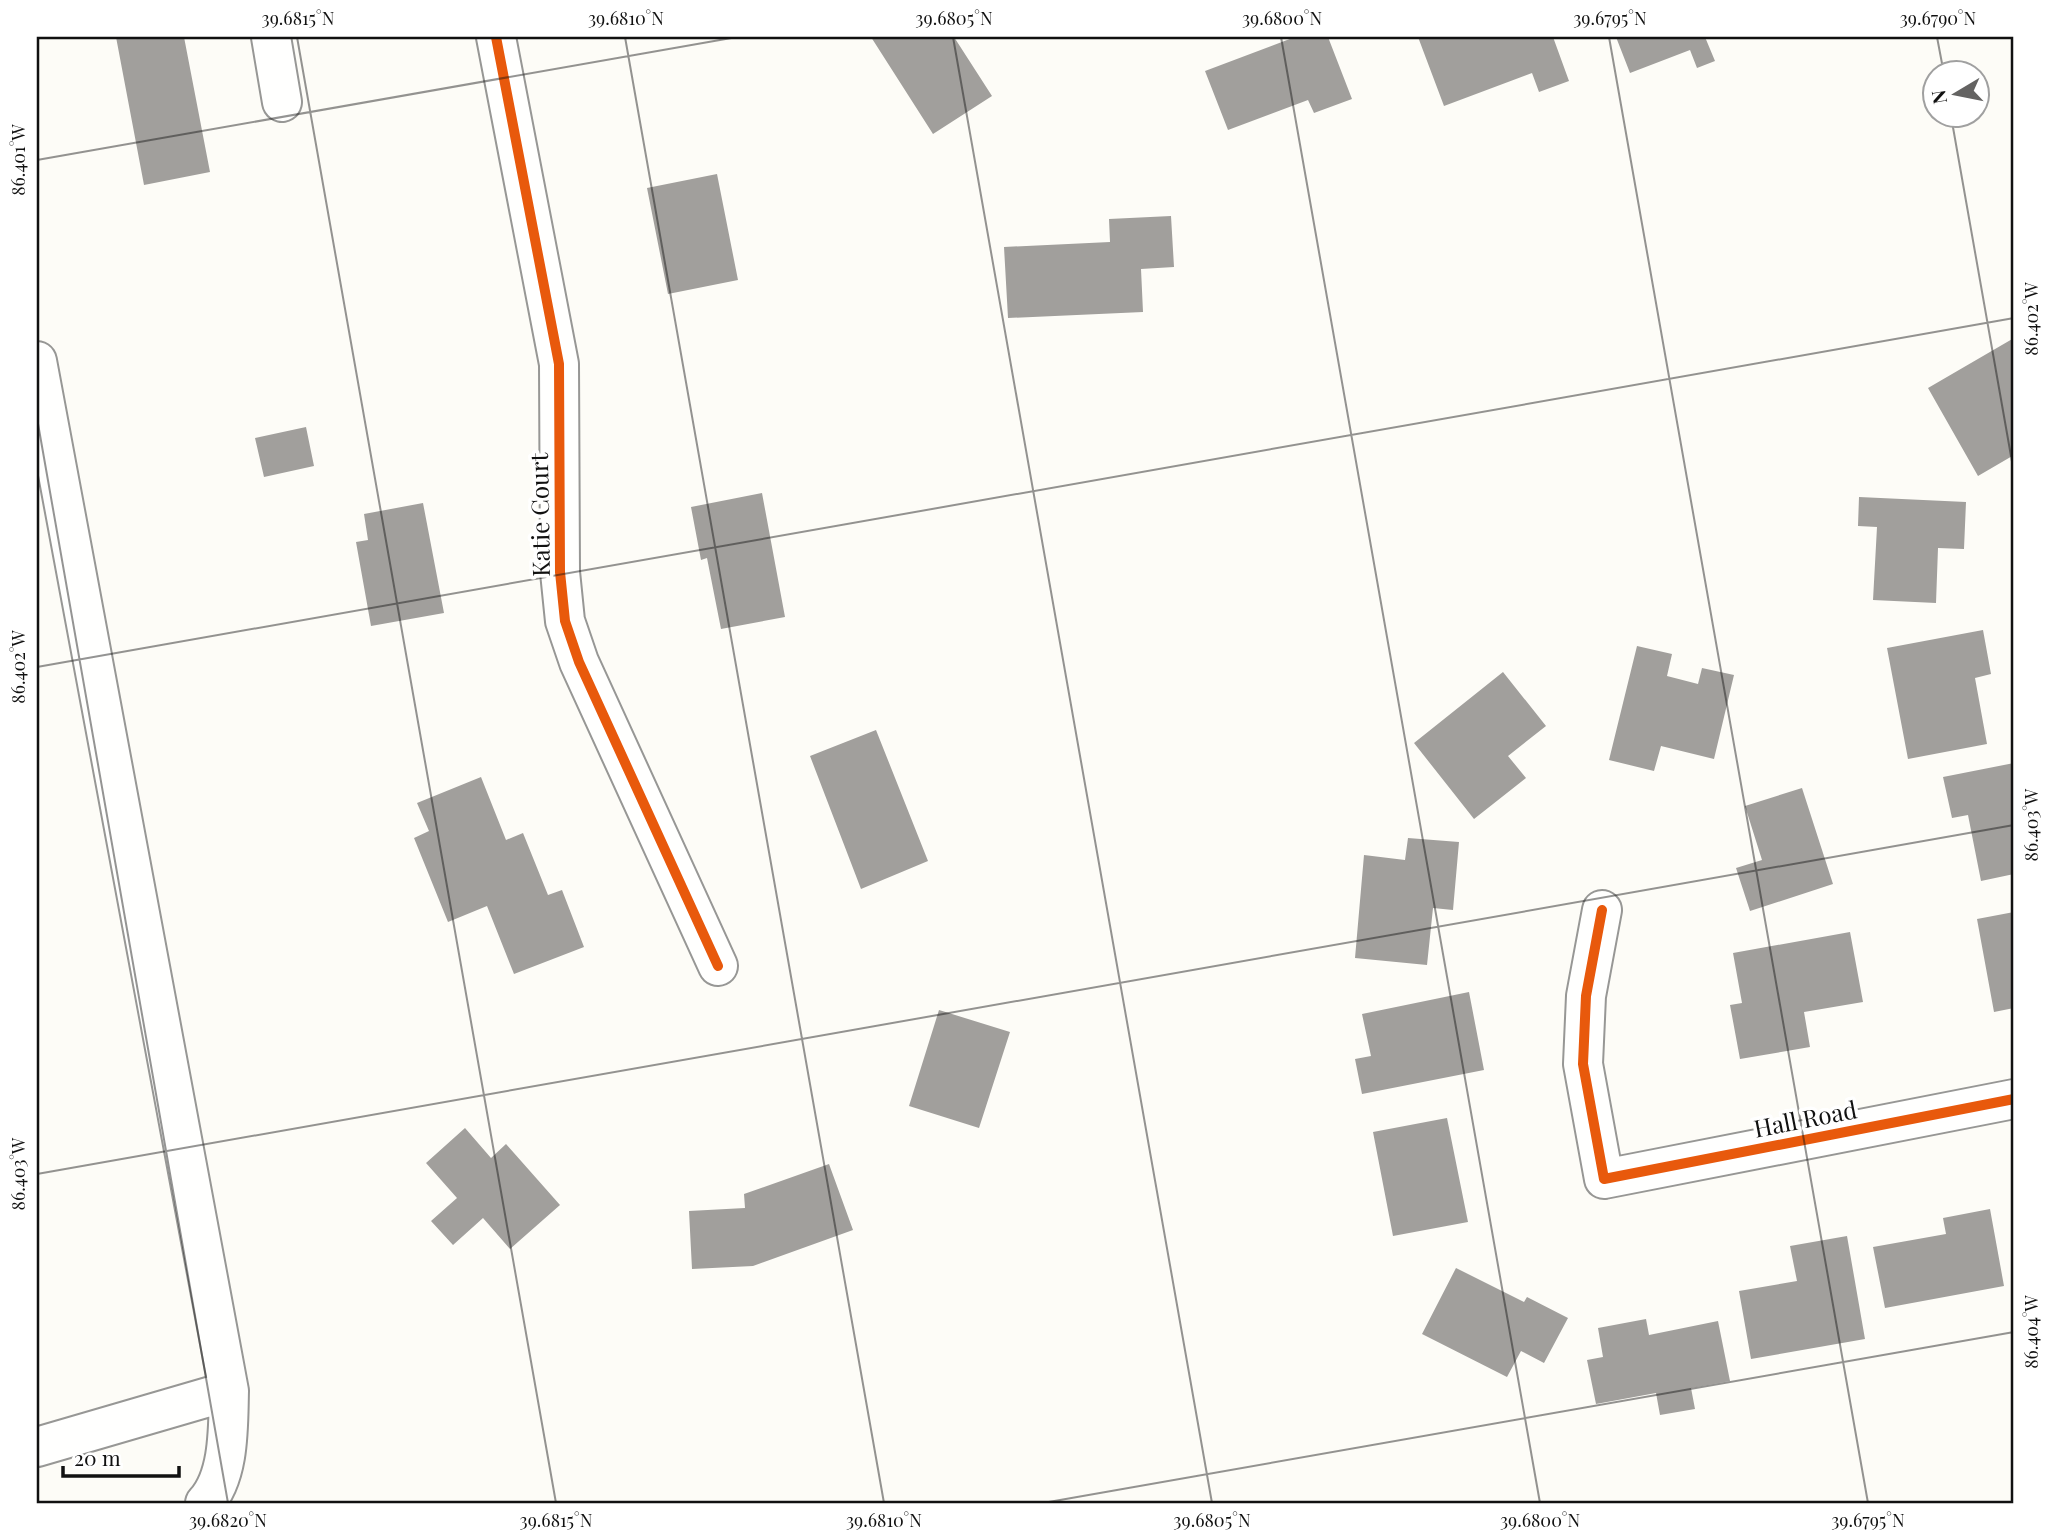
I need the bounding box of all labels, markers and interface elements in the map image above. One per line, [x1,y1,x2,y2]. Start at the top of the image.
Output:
text: 39.6815°N [262,6,335,30]
text: 39.6810°N [588,6,664,30]
text: 39.6805°N [915,6,993,30]
text: 39.6800°N [1242,6,1322,30]
text: 39.6795°N [1573,6,1647,30]
text: 39.6790°N [1900,6,1977,30]
north arrow [1922,60,1992,130]
text: N [1924,88,1952,106]
text: 86.401°W [6,124,30,196]
text: 86.402°W [2019,282,2043,356]
street label: Katie Court [522,452,556,577]
text: 86.402°W [6,630,30,704]
text: 86.403°W [2019,788,2043,861]
street label: Hall Road [1751,1092,1859,1144]
text: 86.403°W [6,1137,30,1210]
text: 86.404°W [2019,1295,2043,1369]
scale bar [63,1435,178,1479]
text: 20 m [74,1443,121,1471]
text: 39.6820°N [189,1508,267,1532]
text: 39.6815°N [520,1508,593,1532]
text: 39.6810°N [846,1508,922,1532]
text: 39.6805°N [1173,1508,1251,1532]
text: 39.6800°N [1500,1508,1580,1532]
text: 39.6795°N [1831,1508,1905,1532]

